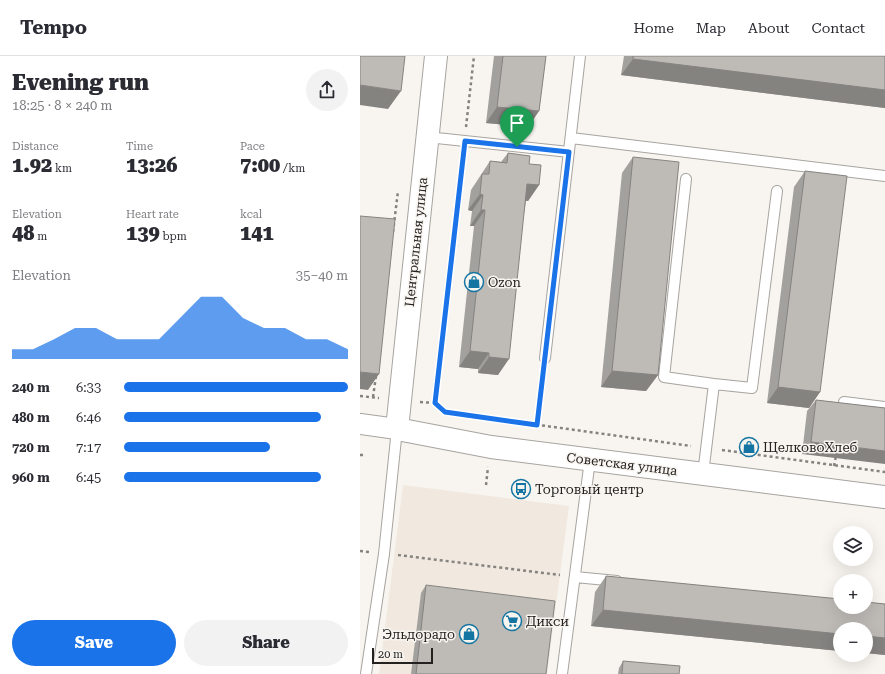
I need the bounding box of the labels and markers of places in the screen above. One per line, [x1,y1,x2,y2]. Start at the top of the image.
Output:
pin [500,106,534,147]
shop icon: Ozon [463,271,485,293]
place label: Ozon [488,275,521,290]
shop icon: ЩелковоХлеб [738,436,760,458]
place label: ЩелковоХлеб [763,440,858,455]
bus stop icon: Торговый центр [510,478,532,500]
place label: Торговый центр [535,482,644,497]
supermarket icon: Дикси [501,610,523,632]
place label: Дикси [526,614,569,629]
shop icon: Эльдорадо [458,623,480,645]
place label: Эльдорадо [382,627,455,642]

